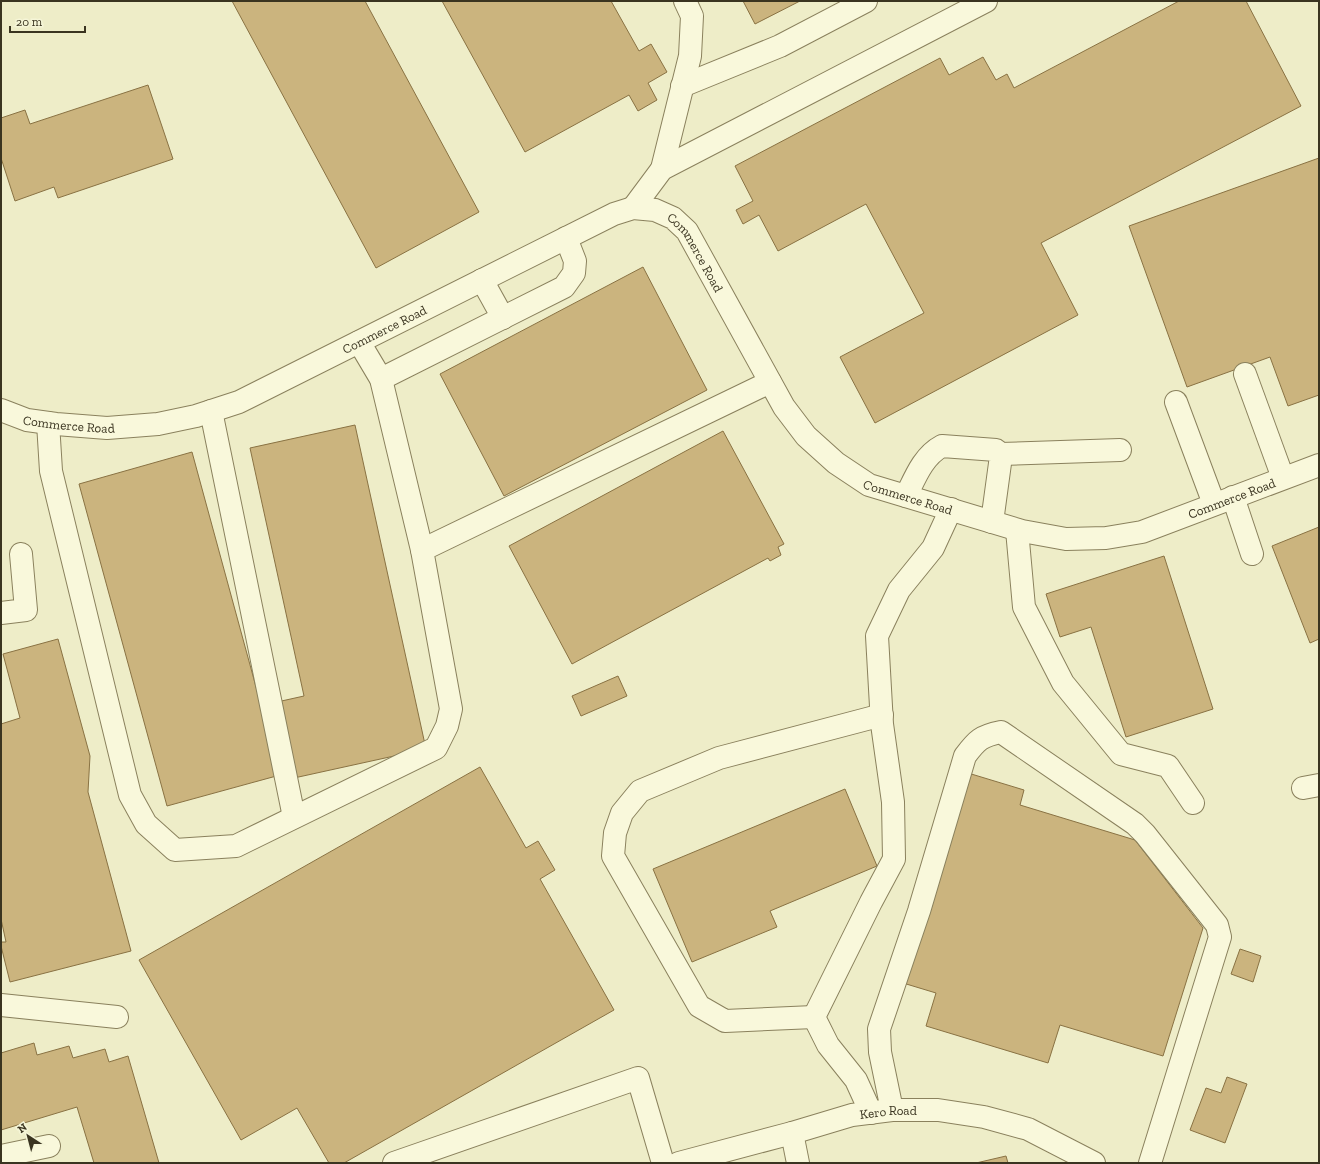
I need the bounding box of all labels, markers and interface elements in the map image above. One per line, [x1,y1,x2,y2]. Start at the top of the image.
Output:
scale bar [10,8,85,34]
text: 20 m [16,15,43,29]
street label: Commerce Road [665,210,726,295]
street label: Commerce Road [340,302,429,357]
street label: Commerce Road [22,413,115,436]
street label: Commerce Road [1186,475,1278,522]
street label: Commerce Road [860,476,954,518]
street label: Kero Road [859,1103,917,1122]
north arrow [8,1116,48,1156]
text: N [15,1120,30,1136]

